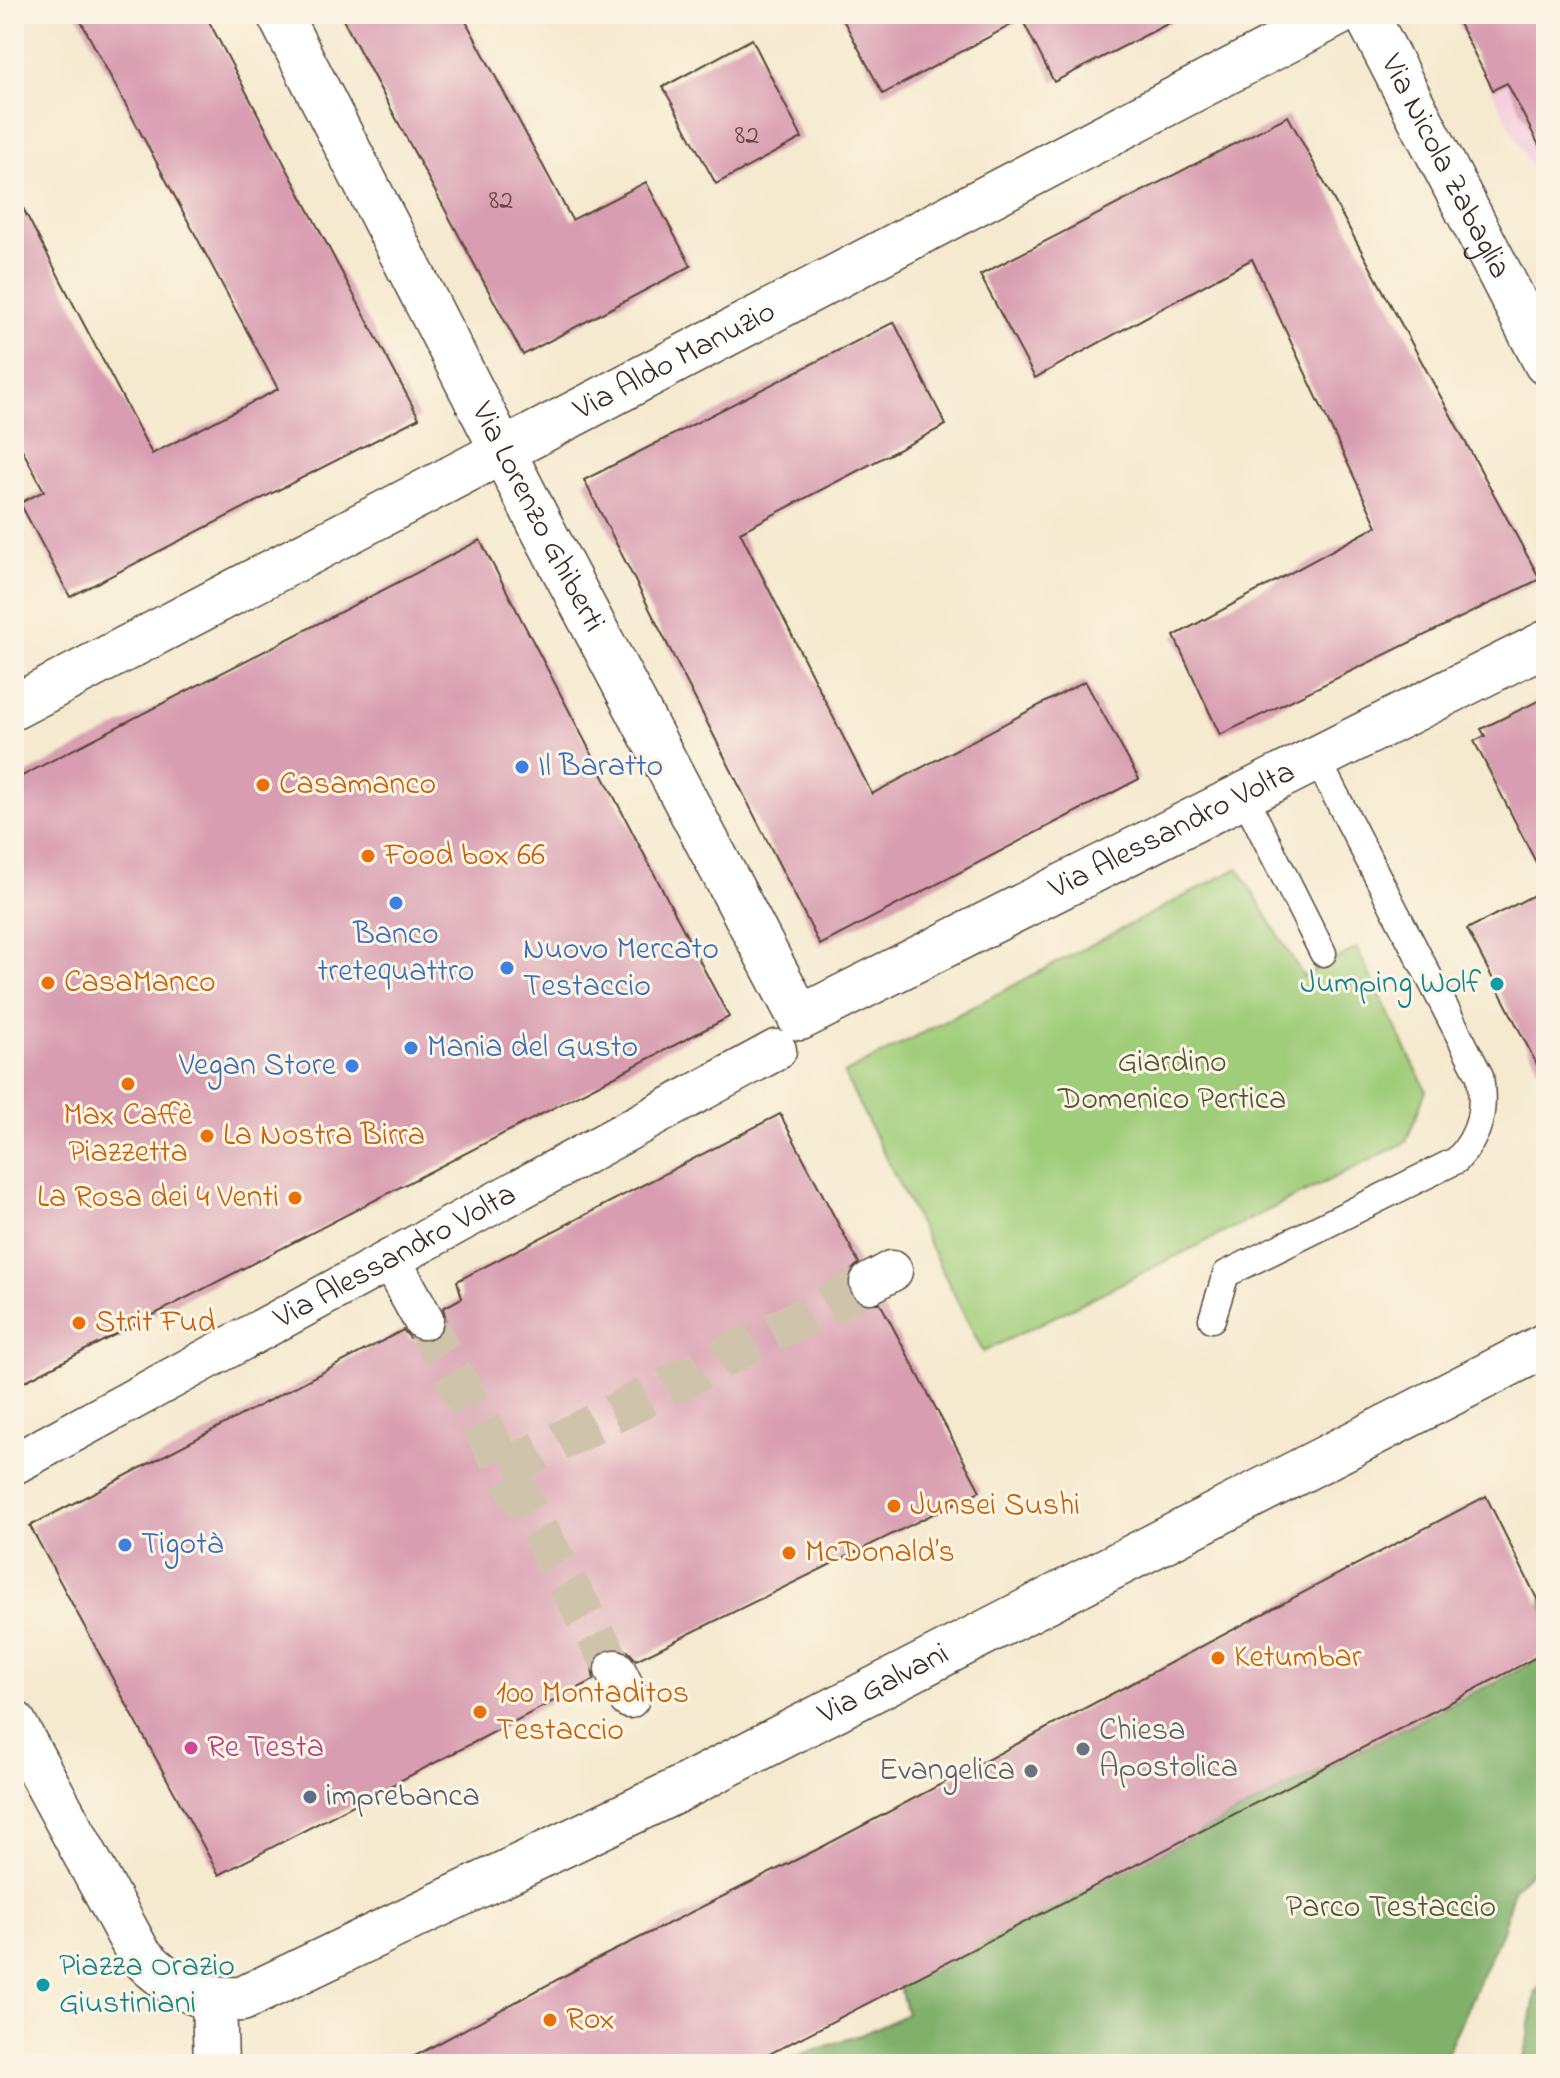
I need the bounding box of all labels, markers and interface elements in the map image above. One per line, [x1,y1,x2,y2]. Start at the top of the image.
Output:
street label: Via Nicola Zabaglia [1367,45,1522,287]
house number: 82 [735,116,759,157]
house number: 82 [489,181,513,222]
street label: Via Aldo Manuzio [565,289,784,434]
street label: Via Lorenzo Ghiberti [458,394,616,641]
place label: Il Baratto [538,744,663,791]
street label: Via Alessandro Volta [1041,749,1303,913]
marker: Il Baratto [513,758,531,776]
place label: Casamanco [279,762,436,809]
marker: Casamanco [254,776,272,794]
place label: Food box 66 [383,833,545,880]
marker: Food box 66 [359,847,377,865]
marker: Banco tretequattro [387,894,405,912]
place label: Banco tretequattro [318,912,474,996]
place label: Nuovo Mercato Testaccio [523,927,719,1011]
marker: Nuovo Mercato Testaccio [498,959,516,977]
place label: CasaManco [64,960,216,1007]
place label: Jumping Wolf [1300,961,1481,1008]
marker: CasaManco [39,974,57,992]
marker: Jumping Wolf [1488,975,1506,993]
place label: Mania del Gusto [427,1025,638,1072]
marker: Mania del Gusto [402,1039,420,1057]
park label: Giardino Domenico Pertica [1057,1040,1286,1124]
place label: Vegan Store [178,1043,337,1090]
marker: Vegan Store [343,1057,361,1075]
marker: Max Caffè Piazzetta [119,1075,137,1093]
place label: Max Caffè Piazzetta [63,1093,193,1177]
place label: La Nostra Birra [223,1113,425,1160]
marker: La Nostra Birra [198,1127,216,1145]
street label: Via Alessandro Volta [265,1172,525,1342]
place label: La Rosa dei 4 Venti [37,1175,279,1222]
marker: La Rosa dei 4 Venti [286,1189,304,1207]
place label: Strit Fud [95,1300,215,1347]
marker: Strit Fud [70,1314,88,1332]
place label: Junsei Sushi [910,1483,1080,1530]
marker: Junsei Sushi [885,1497,903,1515]
place label: Tigotà [141,1522,223,1569]
place label: McDonald’s [805,1530,955,1577]
marker: Tigotà [116,1536,134,1554]
marker: McDonald’s [780,1544,798,1562]
street label: Via Galvani [809,1631,958,1738]
place label: Ketumbar [1234,1635,1362,1682]
marker: Ketumbar [1209,1649,1227,1667]
place label: 100 Montaditos Testaccio [496,1671,689,1755]
marker: 100 Montaditos Testaccio [471,1703,489,1721]
place label: Chiesa Apostolica [1099,1708,1238,1792]
place label: Re Testa [207,1725,324,1772]
marker: Re Testa [182,1739,200,1757]
marker: Chiesa Apostolica [1074,1740,1092,1758]
place label: Evangelica [879,1748,1015,1795]
marker: Evangelica [1022,1762,1040,1780]
place label: imprebanca [326,1774,480,1821]
marker: imprebanca [301,1788,319,1806]
park label: Parco Testaccio [1286,1885,1496,1932]
place label: Piazza Orazio Giustiniani [59,1944,235,2028]
marker: Piazza Orazio Giustiniani [34,1976,52,1994]
place label: Rox [566,1997,615,2044]
marker: Rox [541,2011,559,2029]

